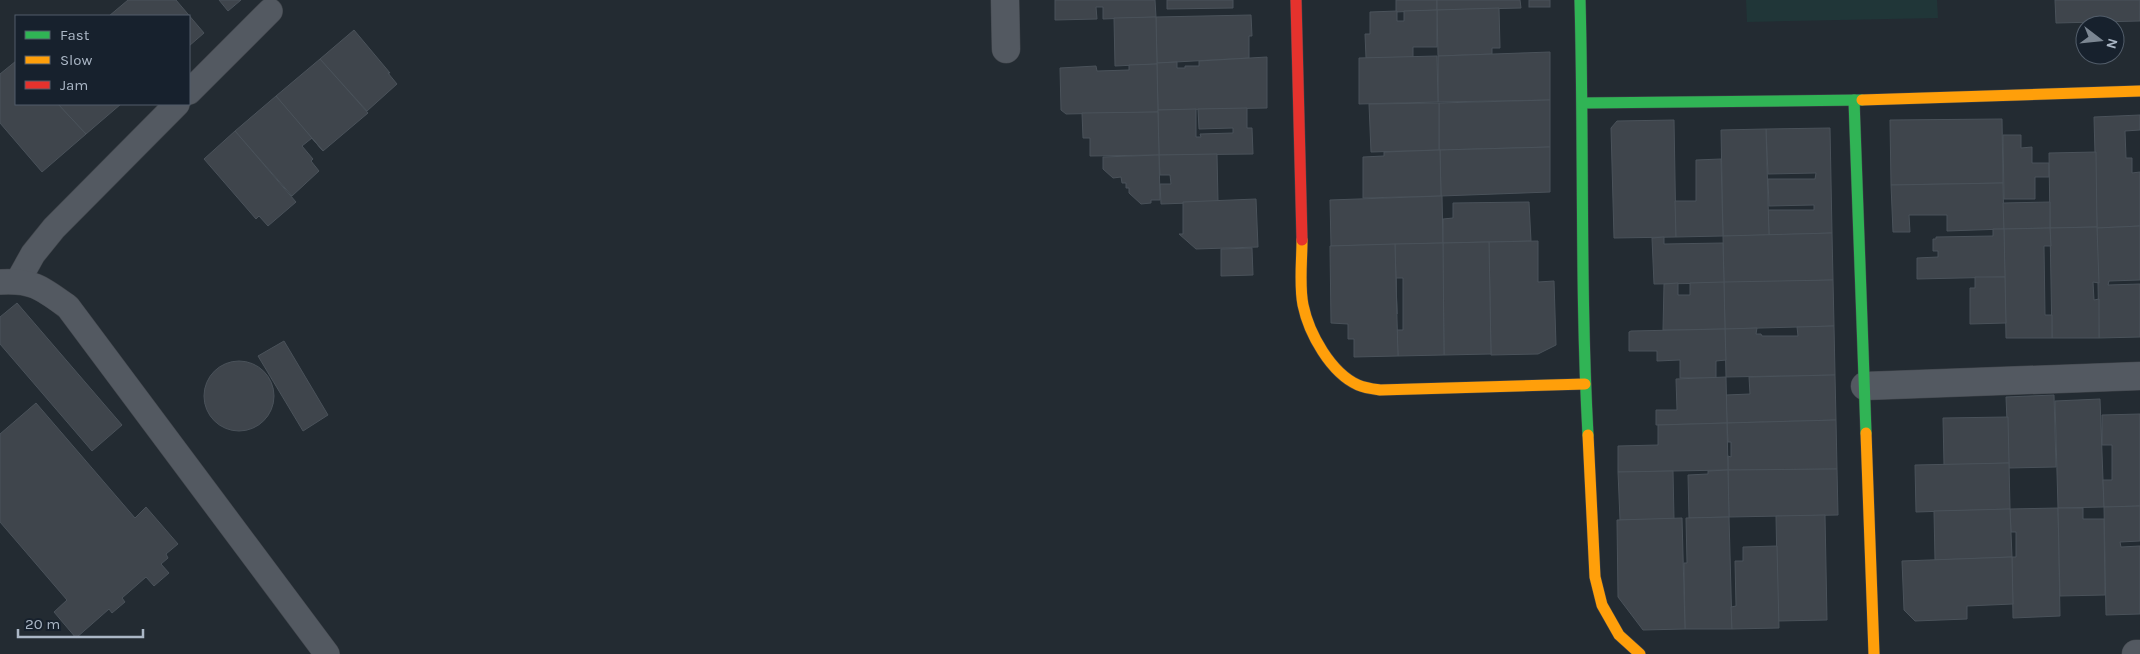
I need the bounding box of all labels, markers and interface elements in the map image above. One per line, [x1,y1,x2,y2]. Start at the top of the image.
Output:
legend [15,15,190,105]
north arrow [2075,15,2125,65]
text: Fast [60,26,90,44]
text: N [2102,36,2122,51]
text: Slow [60,51,92,69]
text: Jam [60,76,88,94]
scale bar [18,606,142,638]
text: 20 m [25,615,60,633]

